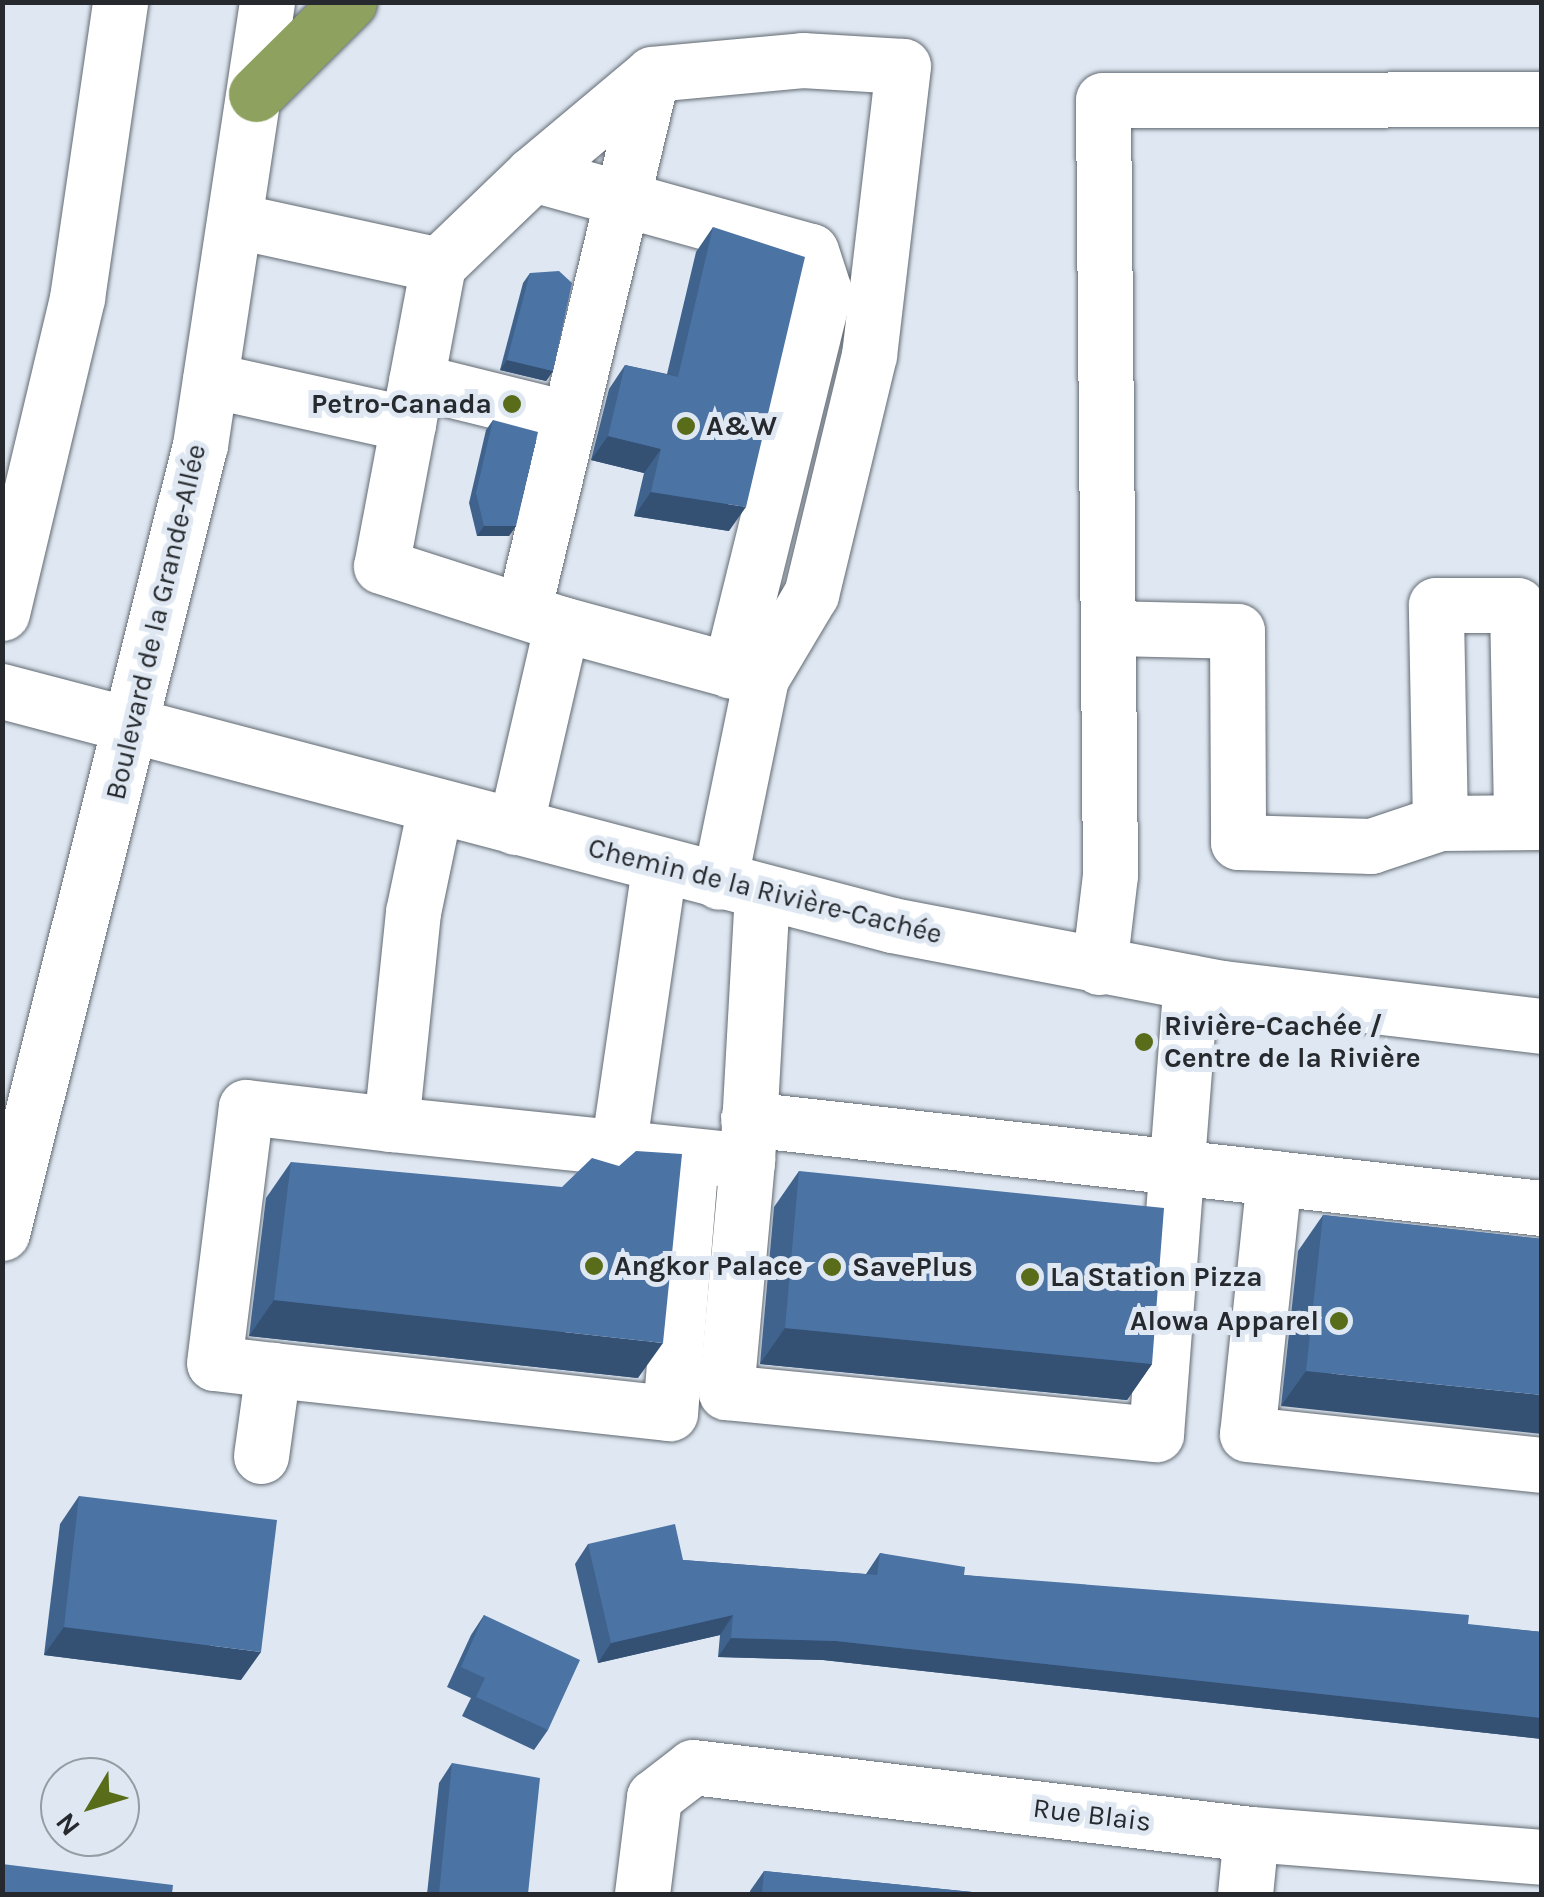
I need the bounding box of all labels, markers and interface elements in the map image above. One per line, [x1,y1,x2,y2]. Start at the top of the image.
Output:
place label: Petro-Canada [311,387,492,421]
marker: Petro-Canada [501,393,523,415]
place label: A&W [706,409,777,443]
marker: A&W [675,415,697,437]
street label: Boulevard de la Grande-Allée [99,441,213,803]
street label: Chemin de la Rivière-Cachée [585,831,945,951]
place label: Rivière-Cachée / Centre de la Rivière [1164,1009,1421,1075]
marker: Rivière-Cachée / Centre de la Rivière [1133,1031,1155,1053]
place label: Angkor Palace [614,1249,803,1283]
place label: SavePlus [852,1250,973,1284]
marker: Angkor Palace [583,1255,605,1277]
marker: SavePlus [821,1256,843,1278]
place label: La Station Pizza [1050,1260,1263,1294]
marker: La Station Pizza [1019,1266,1041,1288]
place label: Alowa Apparel [1130,1304,1319,1338]
marker: Alowa Apparel [1328,1310,1350,1332]
north arrow [40,1757,140,1857]
street label: Rue Blais [1031,1791,1153,1839]
text: N [48,1806,87,1843]

